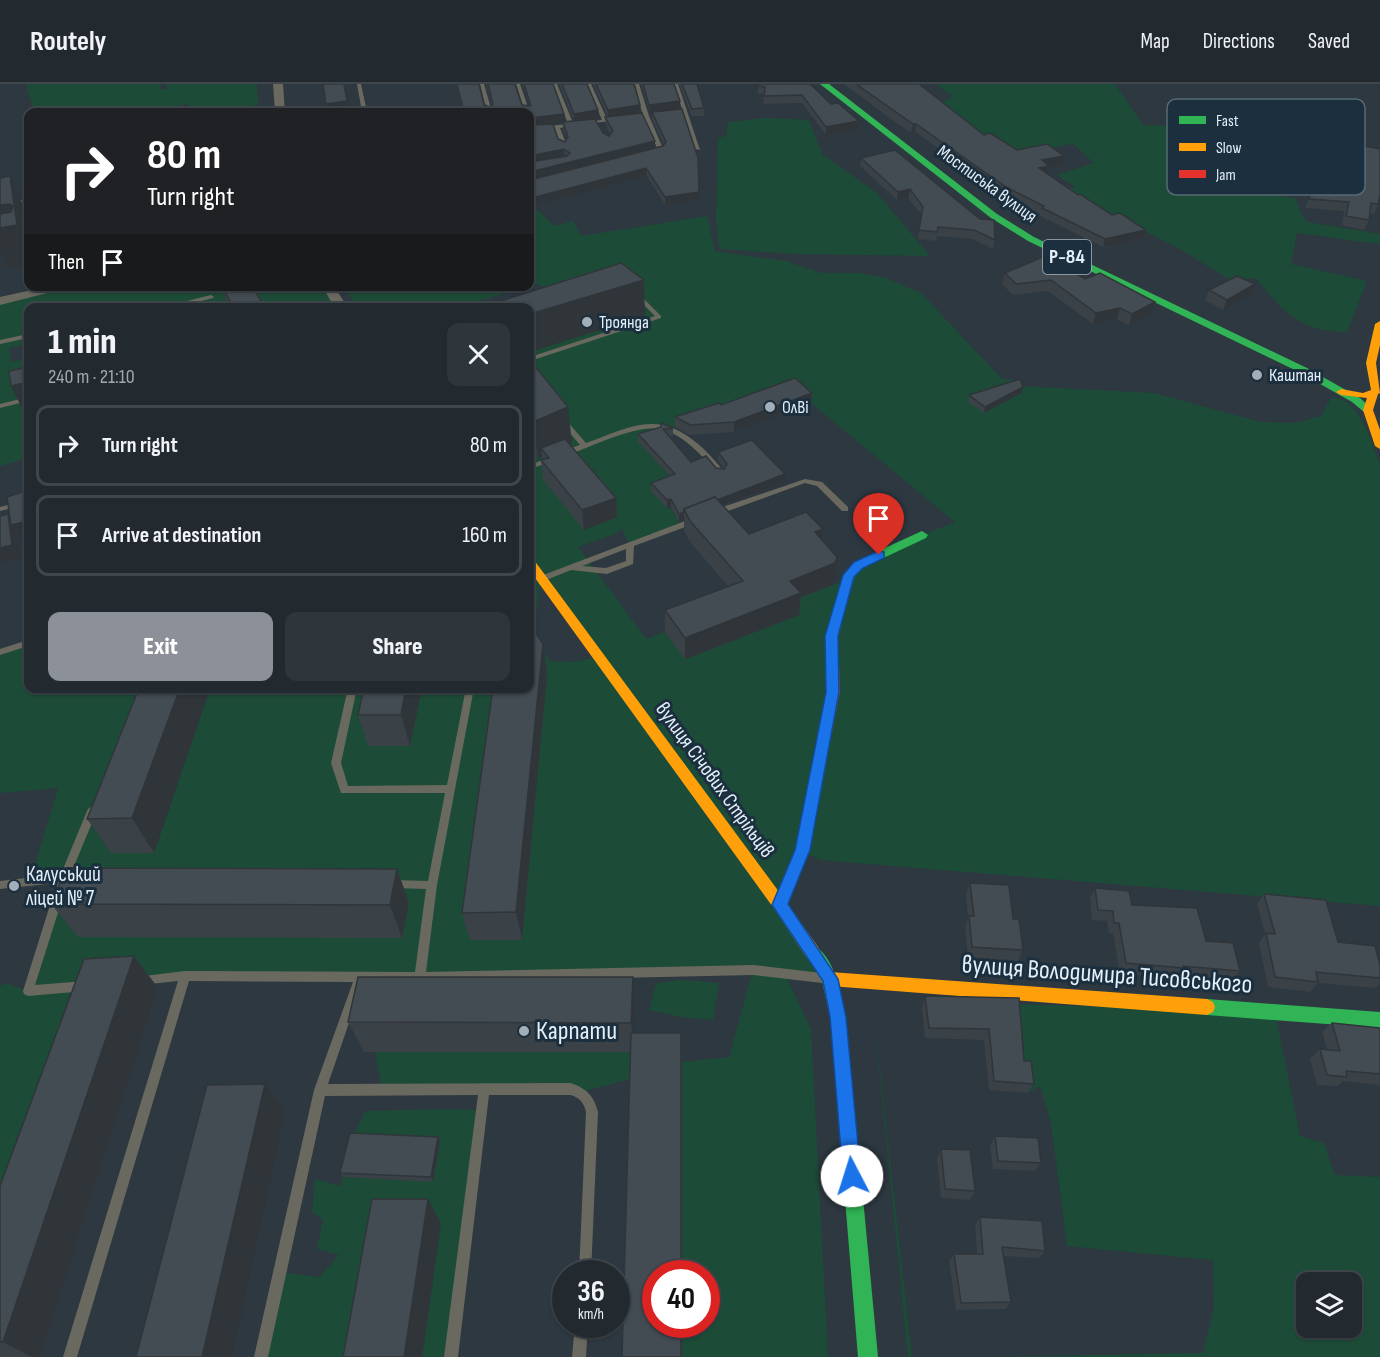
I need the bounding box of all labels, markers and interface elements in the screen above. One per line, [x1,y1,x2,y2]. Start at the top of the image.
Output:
text: Routely [30,25,106,58]
text: Map [1140,29,1170,54]
text: Directions [1203,29,1275,54]
text: Saved [1308,29,1350,54]
legend [1167,99,1365,195]
text: Fast [1216,112,1239,131]
text: 80 m [147,130,221,181]
icon: right [48,132,126,210]
text: Slow [1216,139,1241,158]
street label: Мостиська вулиця [933,141,1041,227]
text: Jam [1215,166,1236,185]
text: Turn right [147,181,234,213]
road number: Р-84 [1043,240,1091,274]
icon: arrive [96,246,129,279]
text: Then [48,249,84,276]
place label: Троянда [599,312,649,333]
marker: Троянда [580,315,594,329]
text: 1 min [48,321,116,364]
button: close [447,323,510,386]
text: 240 m · 21:10 [48,365,135,389]
place label: Каштан [1269,365,1321,386]
marker: Каштан [1250,368,1264,382]
place label: ОлВі [782,397,809,418]
marker: ОлВі [763,400,777,414]
icon: right [51,429,84,462]
text: Turn right [102,432,178,459]
text: 80 m [470,432,507,459]
pin [853,493,904,555]
icon: arrive [862,502,895,535]
icon: arrive [51,519,84,552]
text: Arrive at destination [102,522,261,549]
text: 160 m [462,522,507,549]
button: Exit [48,612,273,681]
button: Share [285,612,510,681]
street label: вулиця Січових Стрільців [650,697,780,863]
place label: Калуський ліцей № 7 [26,862,101,911]
marker: Калуський ліцей № 7 [7,879,21,893]
street label: вулиця Володимира Тисовського [961,949,1253,1001]
place label: Карпати [536,1016,617,1047]
marker: Карпати [517,1024,531,1038]
position arrow [820,1144,884,1208]
speed limit sign: 40 [642,1260,720,1338]
map controls [1296,1272,1362,1338]
button: layers [1296,1272,1362,1338]
text: 36 [577,1274,605,1310]
text: km/h [578,1305,604,1324]

